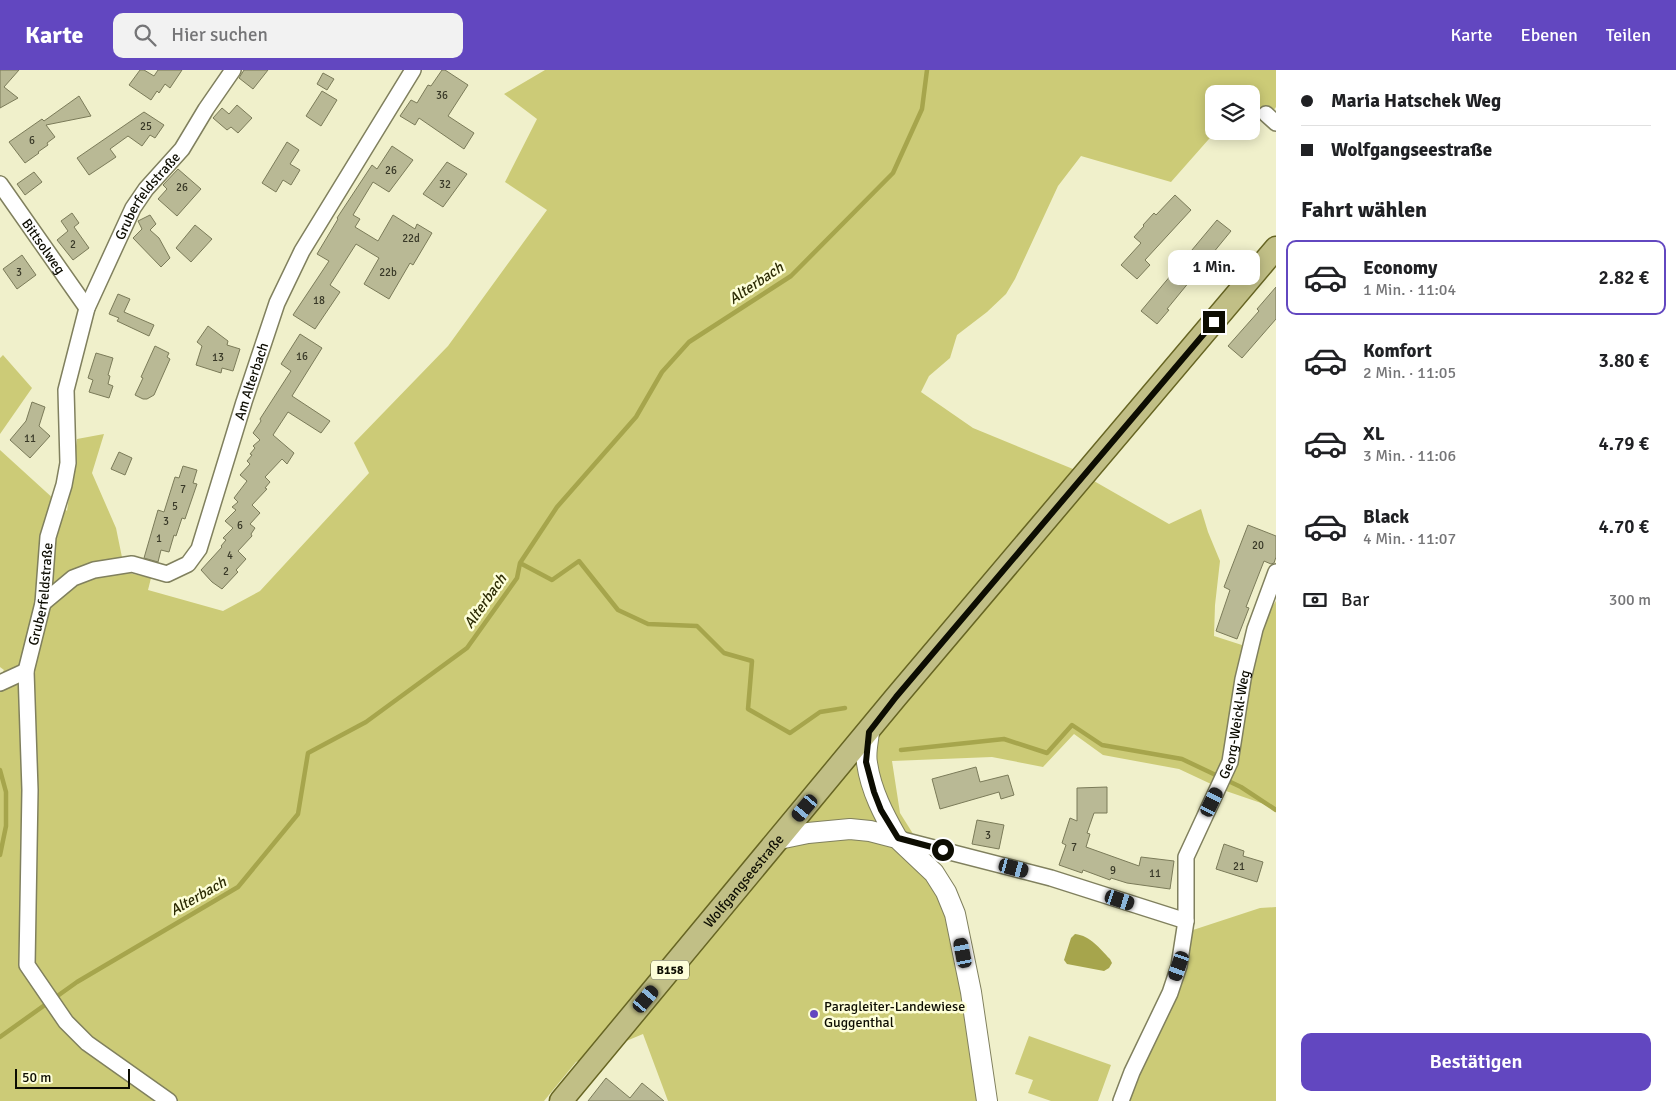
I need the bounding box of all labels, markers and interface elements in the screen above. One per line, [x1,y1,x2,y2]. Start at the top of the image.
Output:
search box [113,13,463,58]
text: Karte [25,20,83,50]
icon: search [131,21,159,49]
text: Hier suchen [171,23,268,47]
text: Karte [1450,24,1492,46]
text: Ebenen [1520,24,1578,46]
text: Teilen [1606,24,1651,46]
map controls [1205,85,1260,140]
button: layers [1205,85,1260,140]
house number: 36 [436,89,448,102]
text: Maria Hatschek Weg [1331,89,1501,113]
house number: 25 [140,120,152,133]
house number: 6 [29,134,35,147]
text: Wolfgangseestraße [1331,138,1492,162]
street label: Gruberfeldstraße [111,149,184,242]
house number: 26 [385,164,397,177]
house number: 32 [439,178,451,191]
house number: 26 [176,181,188,194]
text: Fahrt wählen [1301,196,1427,223]
street label: Bittsolweg [18,215,69,277]
house number: 22d [402,232,420,245]
house number: 2 [70,238,76,251]
callout: 1 Min. [1168,250,1260,284]
icon: car [1303,255,1348,300]
text: Economy [1363,256,1437,280]
text: 1 Min. [1193,257,1236,277]
water label: Alterbach [725,258,787,308]
house number: 3 [16,266,22,279]
house number: 22b [379,266,397,279]
text: 2.82 € [1599,266,1649,290]
text: 1 Min. · 11:04 [1363,280,1456,300]
house number: 18 [313,294,325,307]
route end [1203,311,1225,333]
icon: car [1303,338,1348,383]
text: Komfort [1363,339,1432,363]
street label: Am Alterbach [230,340,272,422]
text: 3.80 € [1599,349,1649,373]
house number: 16 [296,350,308,363]
house number: 13 [212,351,224,364]
text: 2 Min. · 11:05 [1363,363,1456,383]
icon: car [1303,421,1348,466]
text: XL [1363,422,1385,446]
house number: 11 [24,432,36,445]
text: 4.79 € [1599,432,1649,456]
text: 3 Min. · 11:06 [1363,446,1456,466]
house number: 7 [180,483,186,496]
house number: 5 [172,500,178,513]
icon: car [1303,504,1348,549]
text: Black [1363,505,1409,529]
house number: 3 [163,515,169,528]
text: 4.70 € [1599,515,1649,539]
house number: 6 [237,519,243,532]
text: 4 Min. · 11:07 [1363,529,1456,549]
house number: 1 [156,532,162,545]
house number: 20 [1252,539,1264,552]
street label: Gruberfeldstraße [24,542,56,647]
house number: 4 [227,549,233,562]
house number: 2 [223,565,229,578]
water label: Alterbach [460,570,511,632]
icon: cash [1301,586,1329,614]
text: Bar [1341,588,1369,612]
text: 300 m [1609,590,1651,610]
street label: Georg-Weickl-Weg [1215,668,1253,782]
car [1198,785,1225,819]
car [789,792,820,824]
house number: 3 [985,829,991,842]
street label: Wolfgangseestraße [700,831,787,931]
route start [932,839,954,861]
house number: 7 [1071,841,1077,854]
car [997,857,1030,879]
house number: 21 [1233,860,1245,873]
house number: 9 [1110,864,1116,877]
house number: 11 [1149,867,1161,880]
water label: Alterbach [167,872,230,919]
car [1103,888,1136,912]
car [952,937,973,969]
car [1167,949,1190,983]
road number: B158 [651,960,689,980]
car [630,983,661,1015]
place label: Paragleiter-Landewiese Guggenthal [824,998,965,1031]
marker: Paragleiter-Landewiese Guggenthal [808,1008,820,1020]
button: Bestätigen [1301,1033,1651,1091]
scale bar [15,1066,130,1089]
text: 50 m [22,1069,51,1086]

